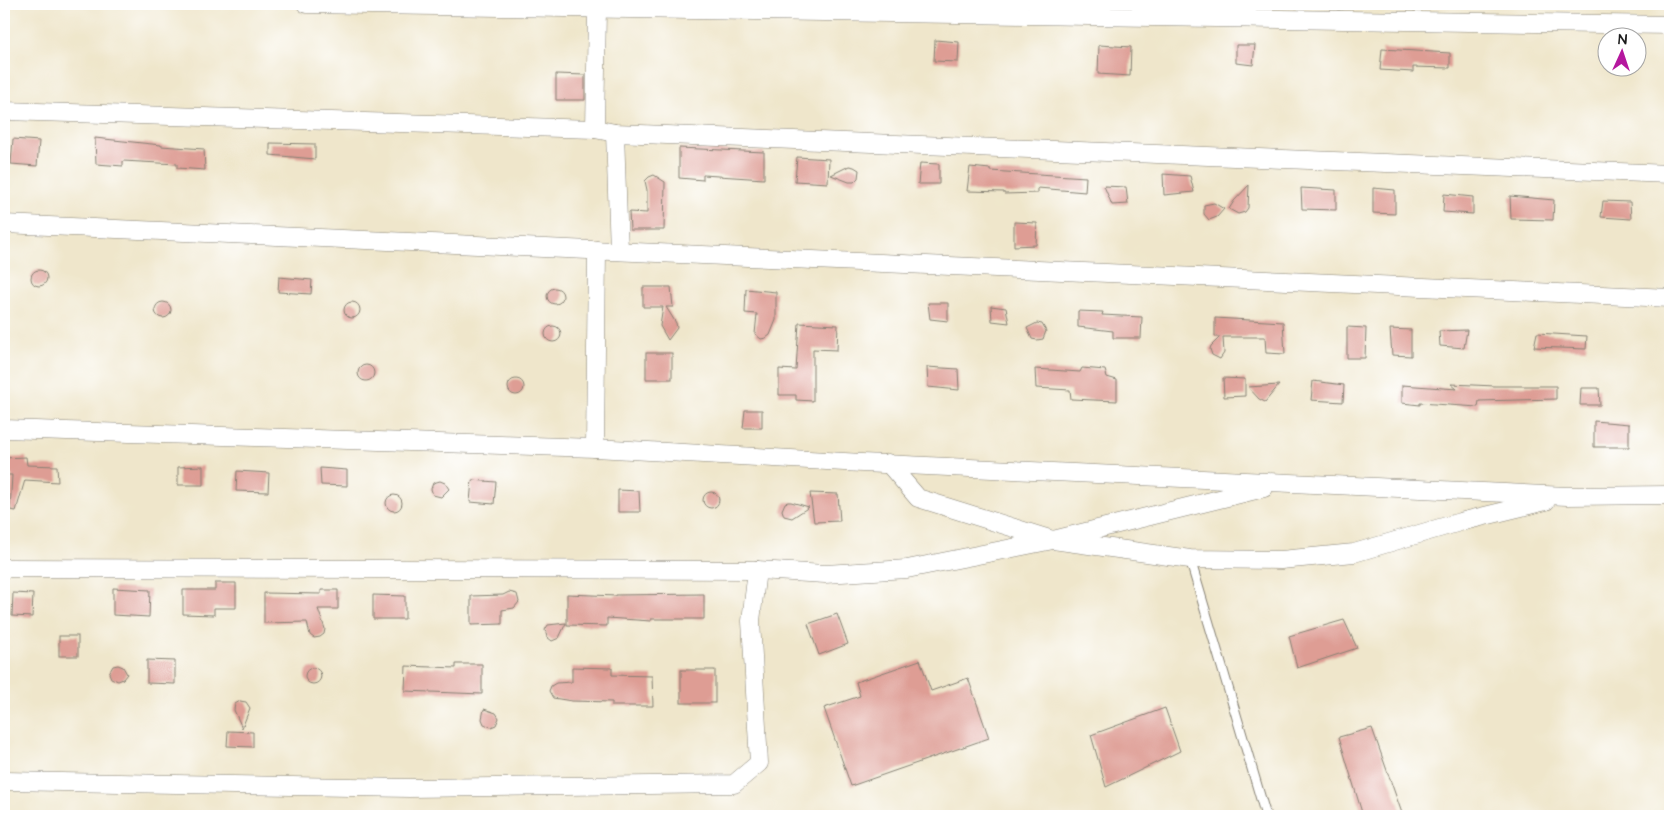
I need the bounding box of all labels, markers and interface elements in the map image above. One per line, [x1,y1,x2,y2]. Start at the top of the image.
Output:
north arrow [1596,28,1646,78]
text: N [1618,30,1628,50]

